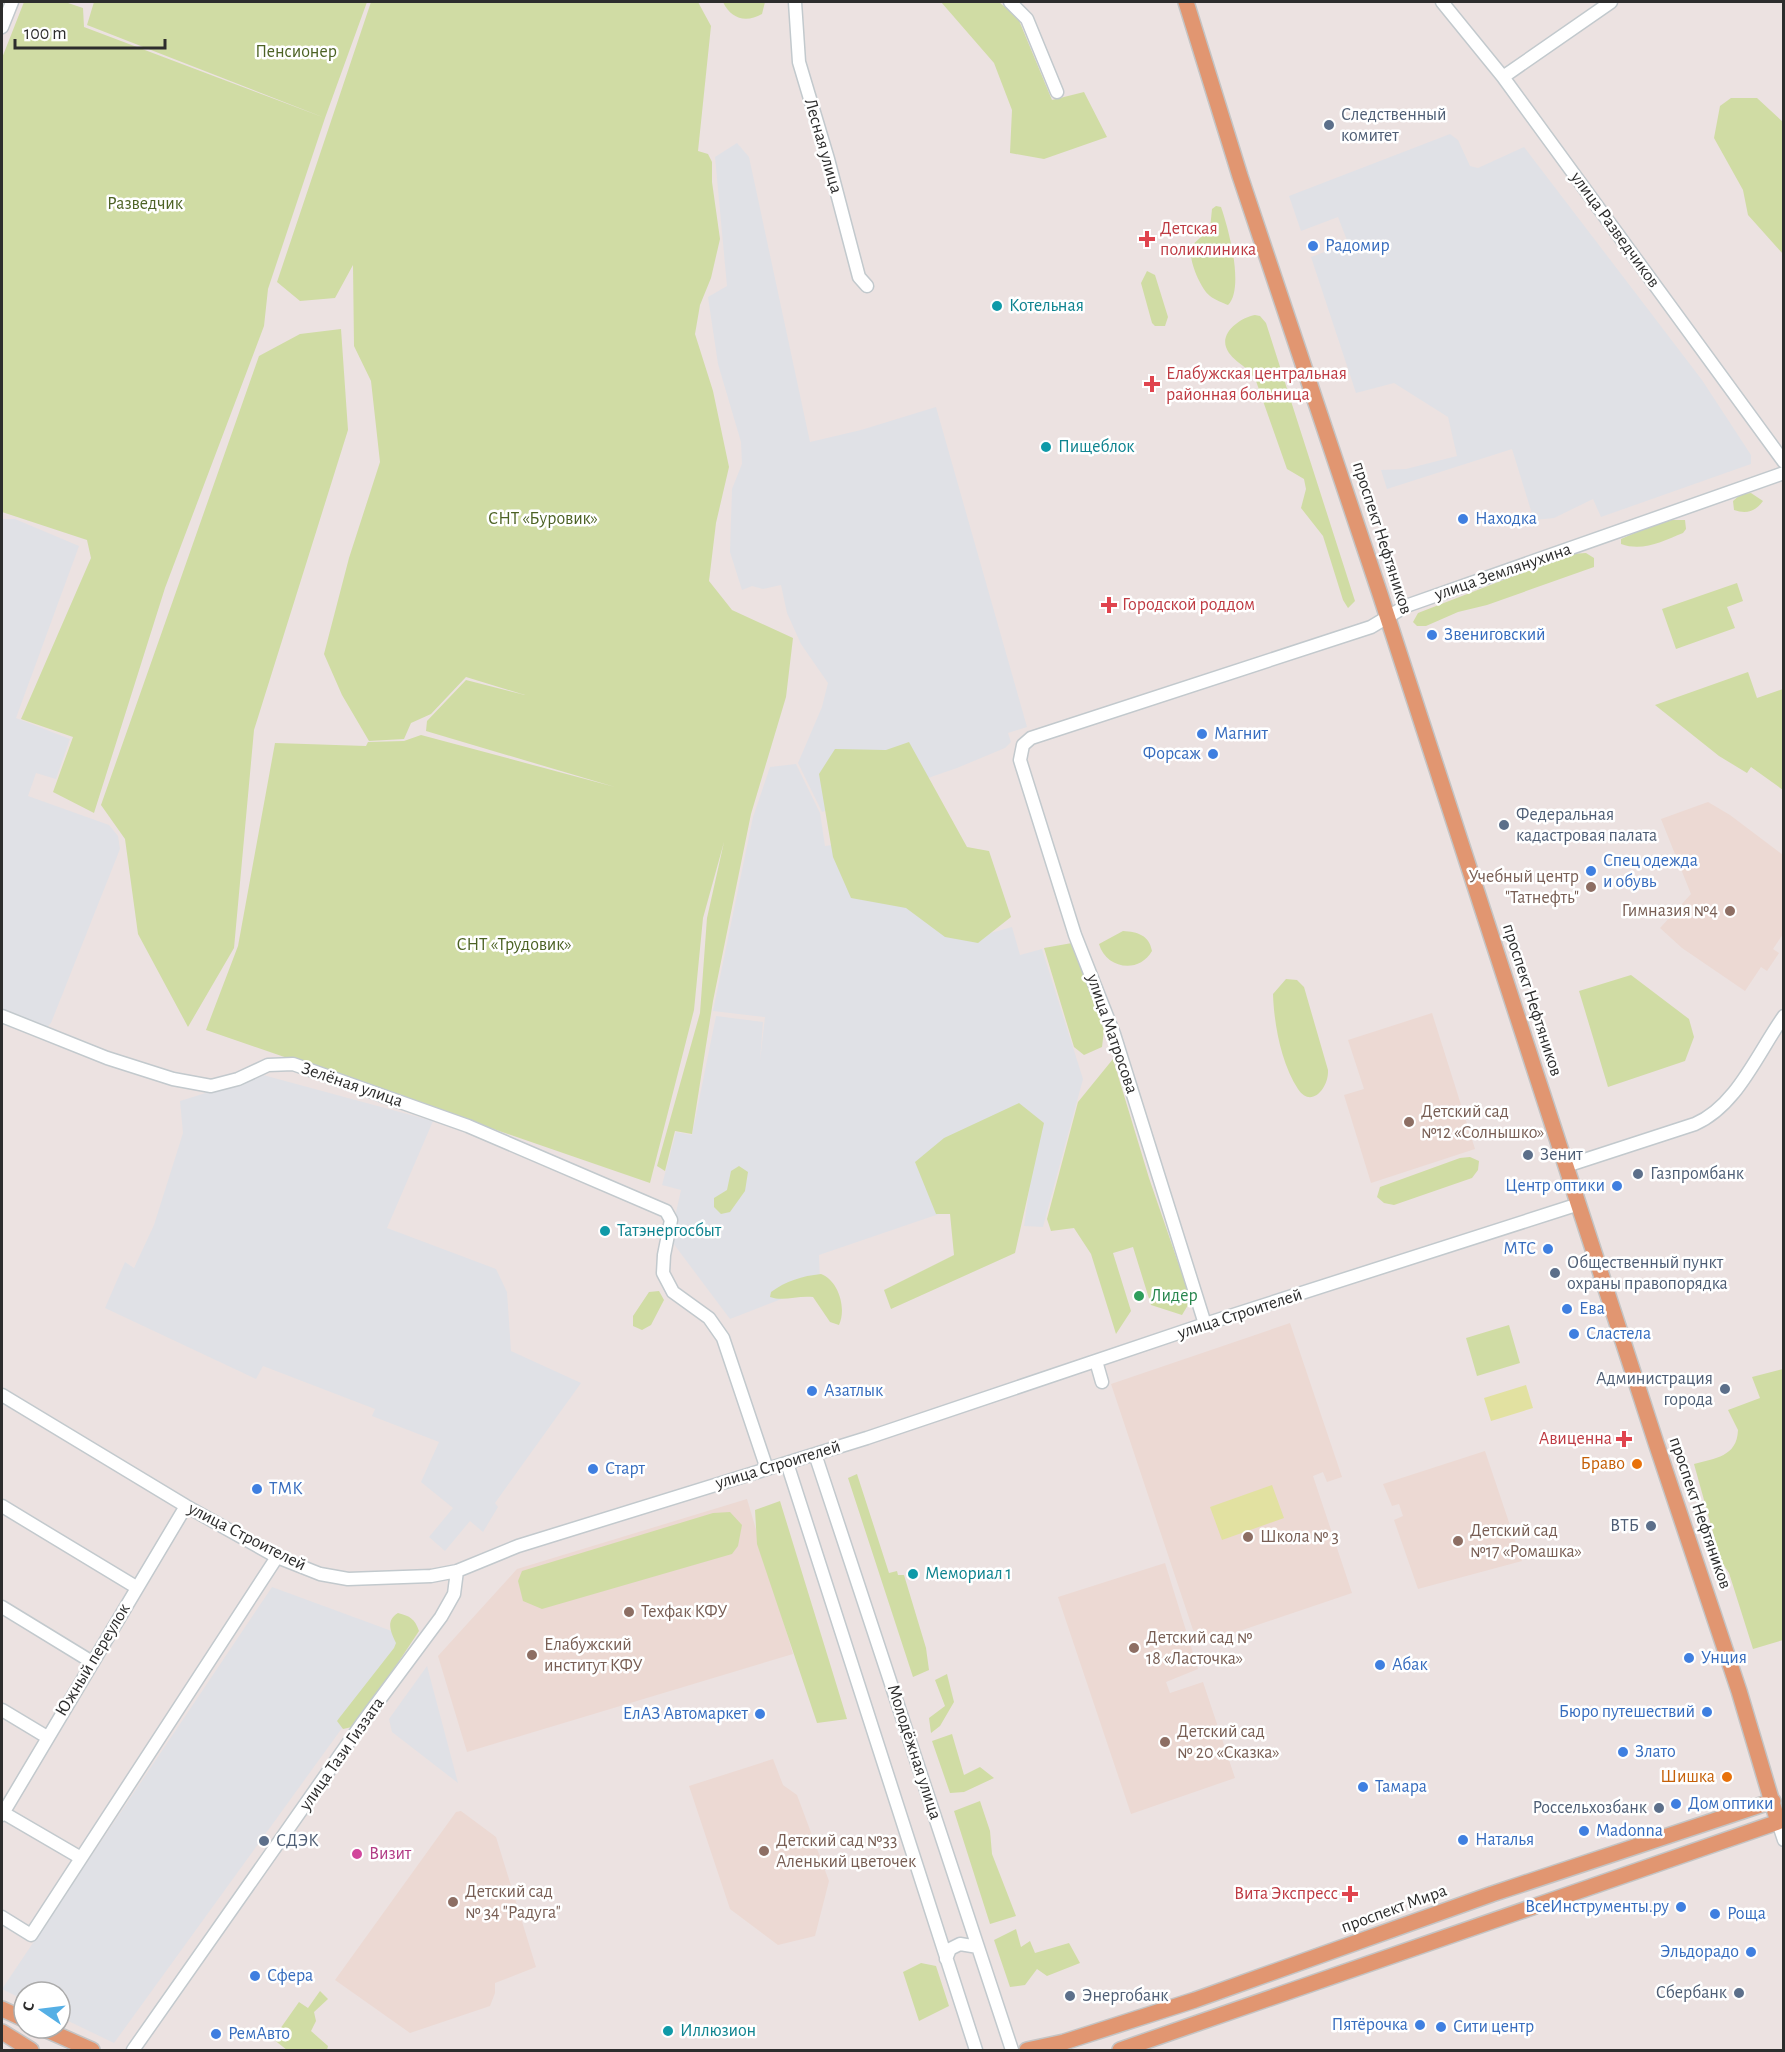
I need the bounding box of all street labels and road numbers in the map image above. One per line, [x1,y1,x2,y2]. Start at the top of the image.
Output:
street label: Лесная улица [801,97,845,195]
street label: улица Разведчиков [1566,168,1663,291]
street label: проспект Нефтяников [1349,459,1415,617]
street label: улица Землянухина [1431,540,1574,604]
street label: проспект Нефтяников [1499,921,1565,1079]
street label: улица Матросова [1083,971,1141,1096]
street label: Зелёная улица [299,1059,405,1111]
street label: улица Строителей [1175,1285,1305,1343]
street label: проспект Нефтяников [1666,1435,1734,1591]
street label: улица Строителей [712,1437,843,1493]
street label: улица Строителей [184,1499,309,1574]
street label: Южный переулок [52,1600,134,1719]
street label: Молодёжная улица [884,1682,944,1822]
street label: улица Тази Гиззата [296,1694,388,1815]
street label: проспект Мира [1339,1882,1449,1936]

